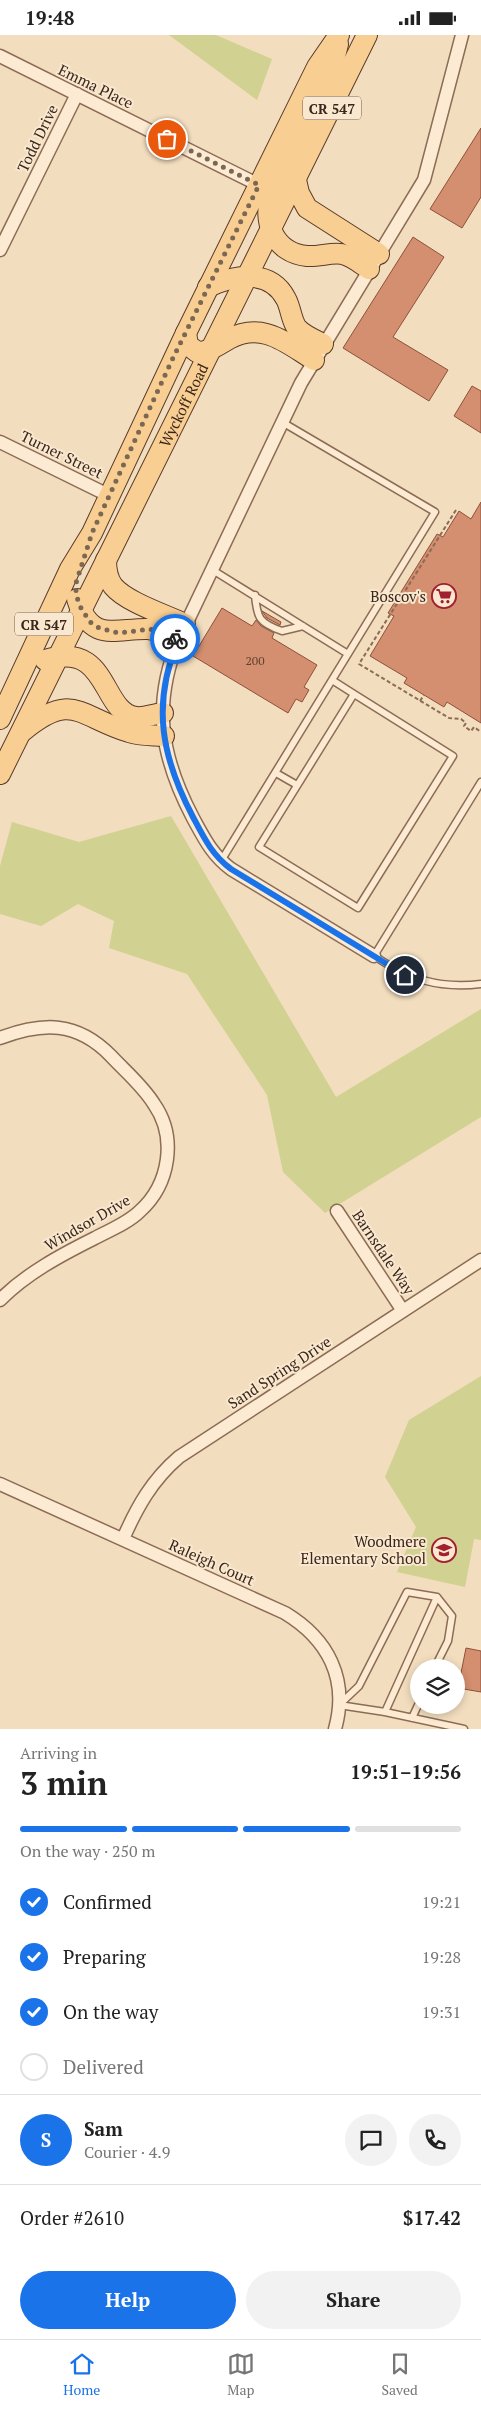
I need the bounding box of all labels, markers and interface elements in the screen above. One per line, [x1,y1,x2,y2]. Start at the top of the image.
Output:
text: 19:48 [25,5,74,30]
street label: Emma Place [55,59,137,113]
road number: CR 547 [303,97,361,119]
street label: Todd Drive [12,101,62,175]
pin [146,118,188,160]
icon: bag [153,125,181,153]
street label: Wyckoff Road [154,360,212,450]
street label: Turner Street [18,425,107,483]
supermarket icon: Boscov's [431,583,457,609]
place label: Boscov's [370,586,426,606]
road number: CR 547 [15,613,73,635]
courier [150,614,200,664]
icon: bike [161,625,189,653]
house number: 200 [245,653,265,668]
pin [384,954,426,996]
icon: home [391,961,419,989]
street label: Windsor Drive [41,1189,133,1255]
street label: Barnsdale Way [348,1206,420,1298]
street label: Sand Spring Drive [223,1331,335,1413]
place label: Woodmere Elementary School [300,1531,426,1568]
street label: Raleigh Court [166,1534,258,1590]
school or university icon: Woodmere Elementary School [431,1537,457,1563]
map controls [410,1659,465,1714]
button: layers [410,1659,465,1714]
text: Arriving in [20,1742,97,1764]
text: 19:51–19:56 [350,1759,461,1784]
text: 3 min [20,1762,108,1804]
text: On the way · 250 m [20,1840,155,1862]
icon: check [20,1888,48,1916]
text: Confirmed [63,1889,152,1914]
text: 19:21 [422,1891,461,1913]
icon: check [20,1943,48,1971]
text: Preparing [63,1944,146,1969]
text: 19:28 [422,1946,461,1968]
icon: check [20,1998,48,2026]
text: On the way [63,1999,158,2024]
text: 19:31 [422,2001,461,2023]
text: Delivered [63,2054,144,2079]
button: chat [345,2114,397,2166]
button: phone [409,2114,461,2166]
text: Sam [84,2116,123,2141]
text: S [41,2127,51,2152]
text: Courier · 4.9 [84,2141,170,2163]
text: Order #2610 [20,2205,124,2230]
text: $17.42 [403,2205,461,2230]
button: Help [20,2271,236,2329]
button: Share [246,2271,461,2329]
tab: Home [63,2350,100,2399]
tab: Map [227,2350,255,2399]
tab: Saved [381,2350,418,2399]

